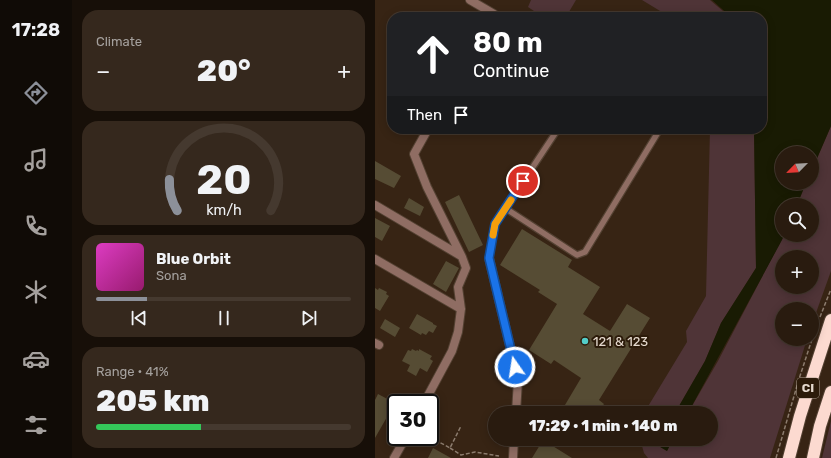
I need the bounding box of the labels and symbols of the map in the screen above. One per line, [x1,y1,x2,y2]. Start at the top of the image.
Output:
north arrow [775,146,819,190]
pin [506,164,540,198]
place label: 121 & 123 [593,334,648,349]
marker: 121 & 123 [580,336,590,346]
position arrow [494,346,536,388]
road number: CI [797,378,819,398]
speed limit sign: 30 [387,394,439,446]

